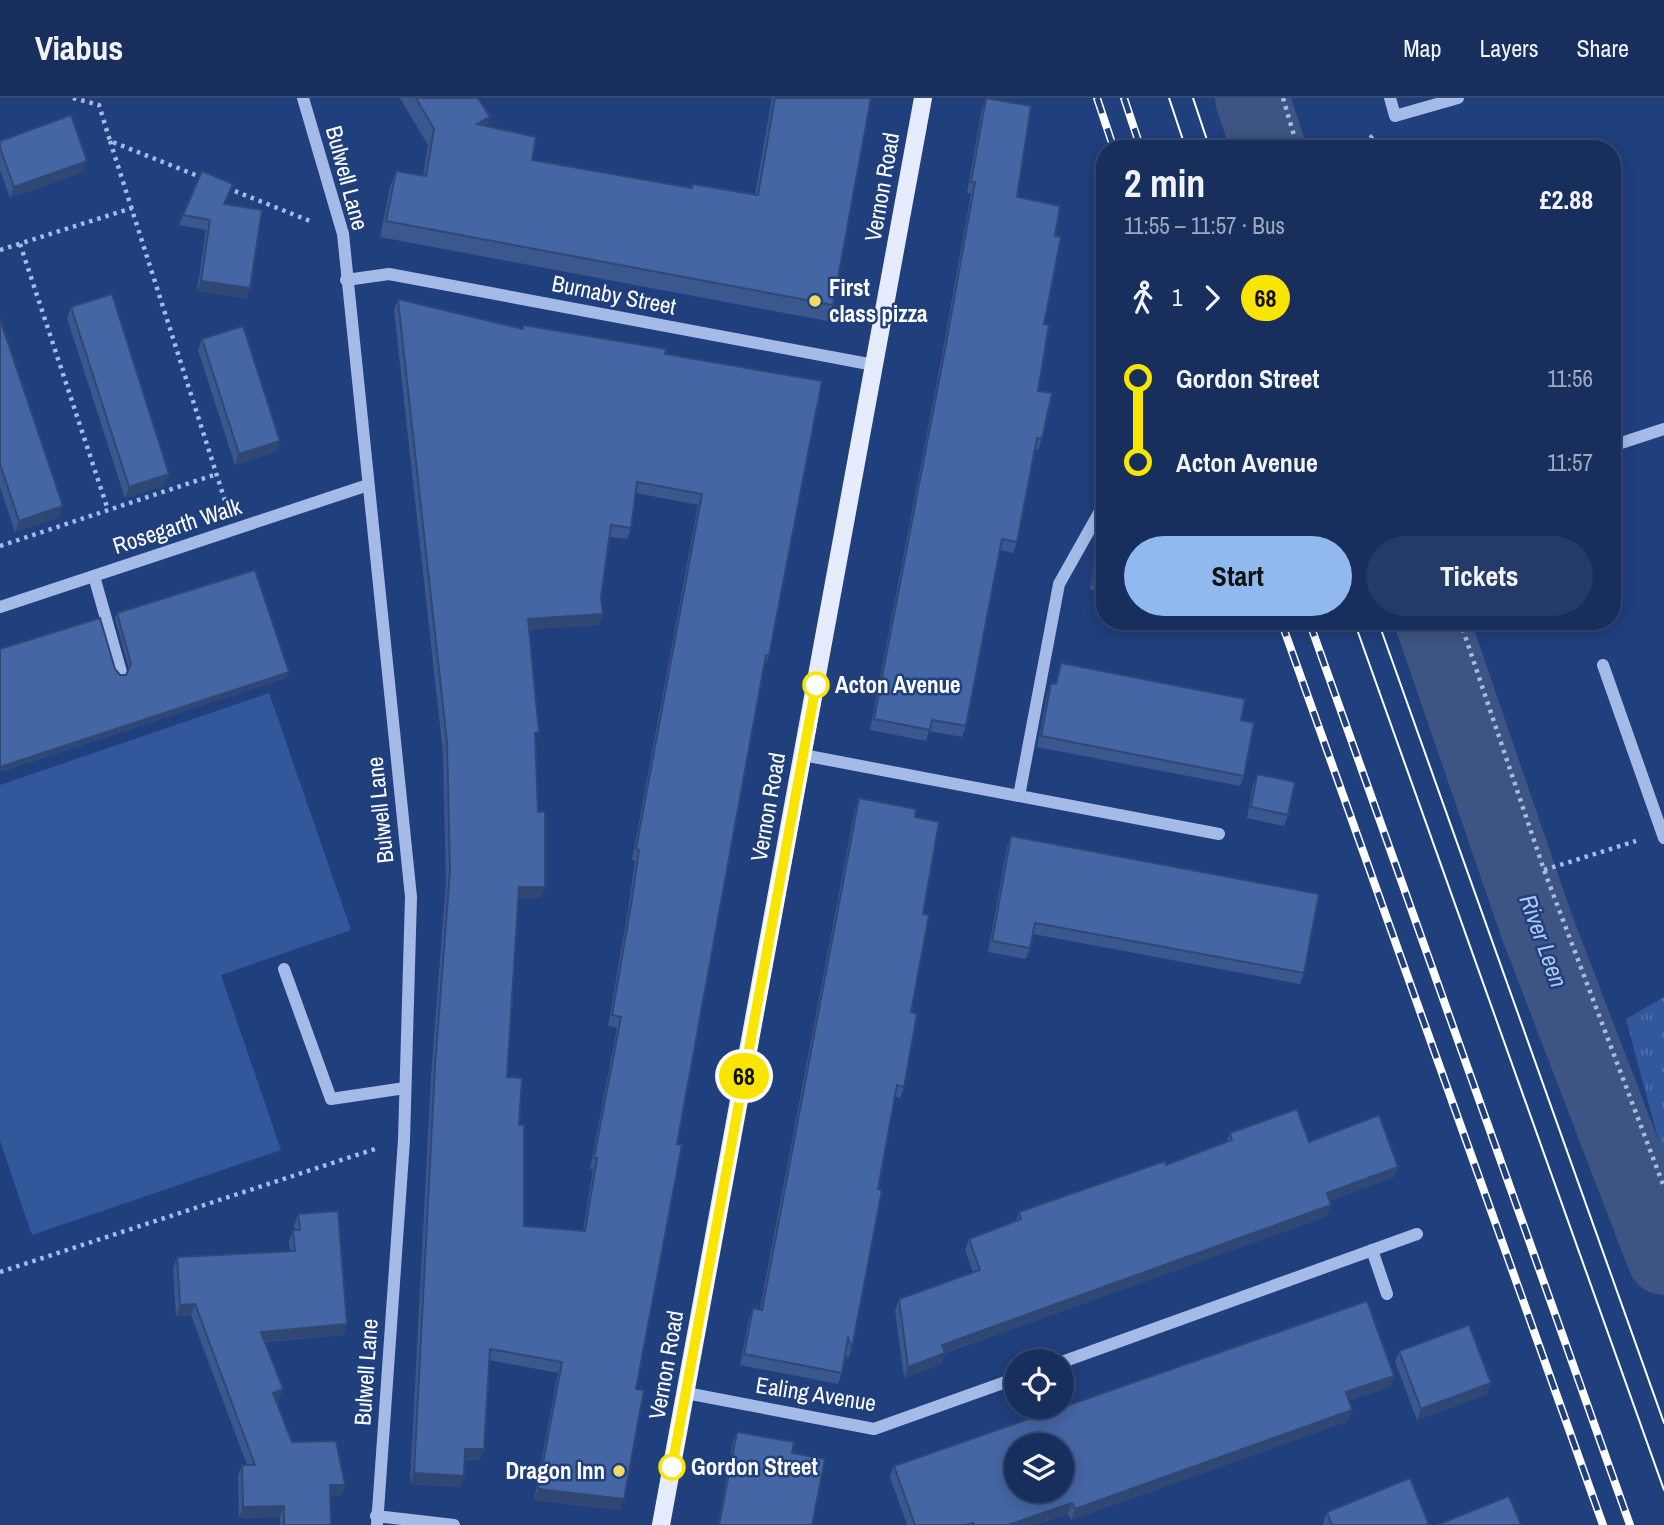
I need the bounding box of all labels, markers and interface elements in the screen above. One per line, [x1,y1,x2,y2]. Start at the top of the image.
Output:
text: Viabus [35,26,123,70]
text: Map [1403,32,1441,64]
text: Layers [1479,32,1538,64]
text: Share [1576,32,1629,64]
street label: Bulwell Lane [319,122,376,234]
street label: Vernon Road [857,130,906,244]
text: 2 min [1124,158,1205,209]
text: £2.88 [1540,182,1593,217]
text: 11:55 – 11:57 · Bus [1124,210,1285,241]
street label: Burnaby Street [549,267,679,322]
place label: First class pizza [829,272,928,329]
icon: walk [1124,279,1162,317]
icon: forward [1193,279,1231,317]
text: 1 [1172,282,1183,313]
text: 68 [1255,282,1276,314]
marker: First class pizza [807,293,823,309]
text: Gordon Street [1176,361,1319,396]
text: 11:56 [1547,363,1593,394]
text: Acton Avenue [1176,445,1318,480]
text: 11:57 [1547,447,1593,478]
street label: Rosegarth Walk [109,490,246,561]
button: Start [1124,536,1352,616]
button: Tickets [1366,536,1593,616]
place label: Acton Avenue [835,669,960,700]
marker: Acton Avenue [803,672,829,698]
street label: Vernon Road [743,750,792,864]
street label: Bulwell Lane [358,755,401,865]
water label: River Leen [1512,890,1575,991]
line badge: 68 [712,1053,776,1099]
text: 68 [733,1060,755,1092]
street label: Vernon Road [641,1308,690,1422]
street label: Bulwell Lane [346,1318,385,1426]
map controls [1004,1349,1074,1503]
button: locate [1004,1349,1074,1419]
street label: Ealing Avenue [754,1369,878,1418]
button: layers [1004,1433,1074,1503]
place label: Gordon Street [691,1451,818,1482]
marker: Gordon Street [659,1454,685,1480]
place label: Dragon Inn [505,1455,605,1486]
marker: Dragon Inn [611,1463,627,1479]

